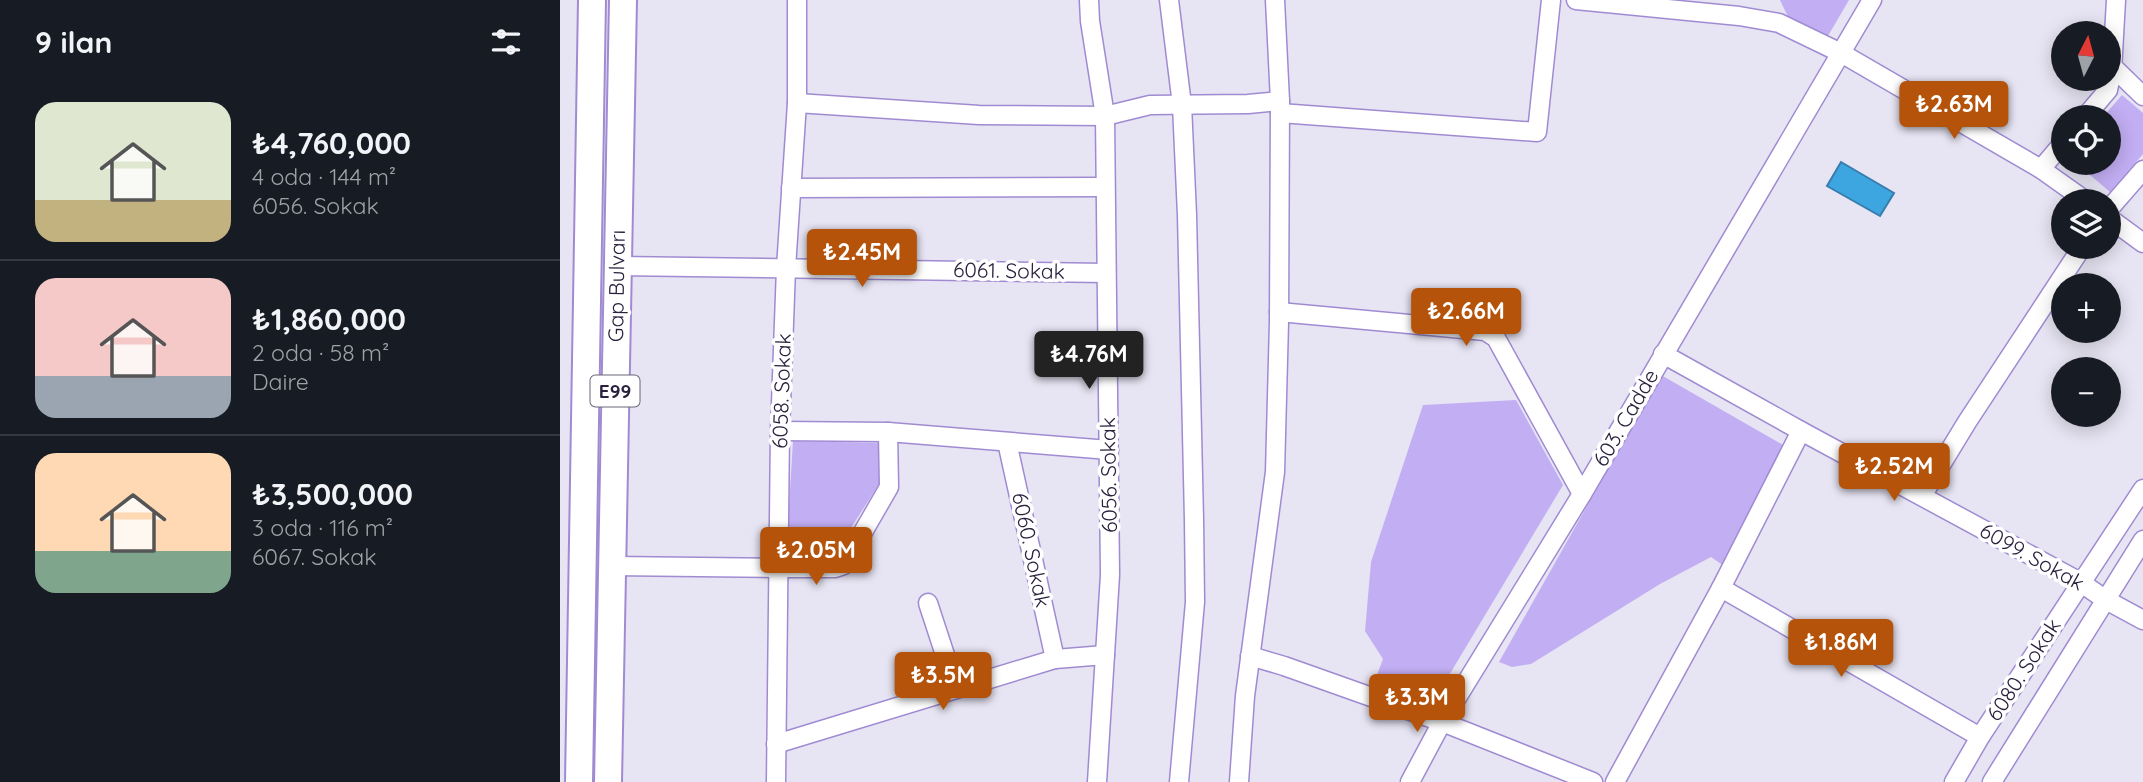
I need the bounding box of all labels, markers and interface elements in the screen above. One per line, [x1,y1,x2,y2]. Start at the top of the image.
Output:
north arrow [2051,21,2121,91]
map controls [2051,21,2121,427]
text: 9 ilan [35,23,112,61]
icon: filters [487,23,525,61]
pin: ₺2.63M [1897,82,2011,141]
text: ₺2.63M [1915,89,1993,118]
button: locate [2051,105,2121,175]
text: ₺4,760,000 [252,124,411,162]
icon: home [91,130,175,214]
text: 4 oda · 144 m² [252,162,396,191]
button: layers [2051,189,2121,259]
text: 6056. Sokak [252,191,379,220]
street label: Gap Bulvarı [602,230,630,342]
pin: ₺2.45M [805,230,919,289]
text: ₺2.45M [823,237,901,266]
street label: 6061. Sokak [953,256,1065,284]
button: + [2051,273,2121,343]
pin: ₺2.66M [1409,288,1523,348]
text: ₺2.66M [1427,296,1505,325]
text: ₺1,860,000 [252,300,406,338]
icon: home [91,306,175,390]
pin: ₺4.76M [1032,332,1146,391]
street label: 6058. Sokak [766,333,796,449]
text: 2 oda · 58 m² [252,338,389,367]
text: ₺4.76M [1050,339,1128,368]
button: − [2051,357,2121,427]
street label: 603. Cadde [1587,364,1663,471]
text: Daire [252,367,309,396]
road number: E99 [590,376,640,406]
street label: 6056. Sokak [1094,417,1122,533]
pin: ₺2.52M [1837,444,1951,503]
text: ₺2.52M [1855,451,1933,480]
text: ₺3,500,000 [252,475,413,513]
icon: home [91,481,175,565]
street label: 6060. Sokak [1007,490,1057,610]
text: 3 oda · 116 m² [252,513,393,542]
street label: 6099. Sokak [1976,517,2089,596]
pin: ₺2.05M [759,528,873,587]
text: ₺2.05M [776,535,856,564]
text: 6067. Sokak [252,542,377,571]
street label: 6080. Sokak [1980,613,2066,725]
pin: ₺1.86M [1784,620,1898,679]
text: ₺1.86M [1804,627,1878,656]
pin: ₺3.5M [894,652,992,712]
text: ₺3.5M [911,660,975,689]
pin: ₺3.3M [1368,674,1466,734]
text: ₺3.3M [1385,682,1449,711]

